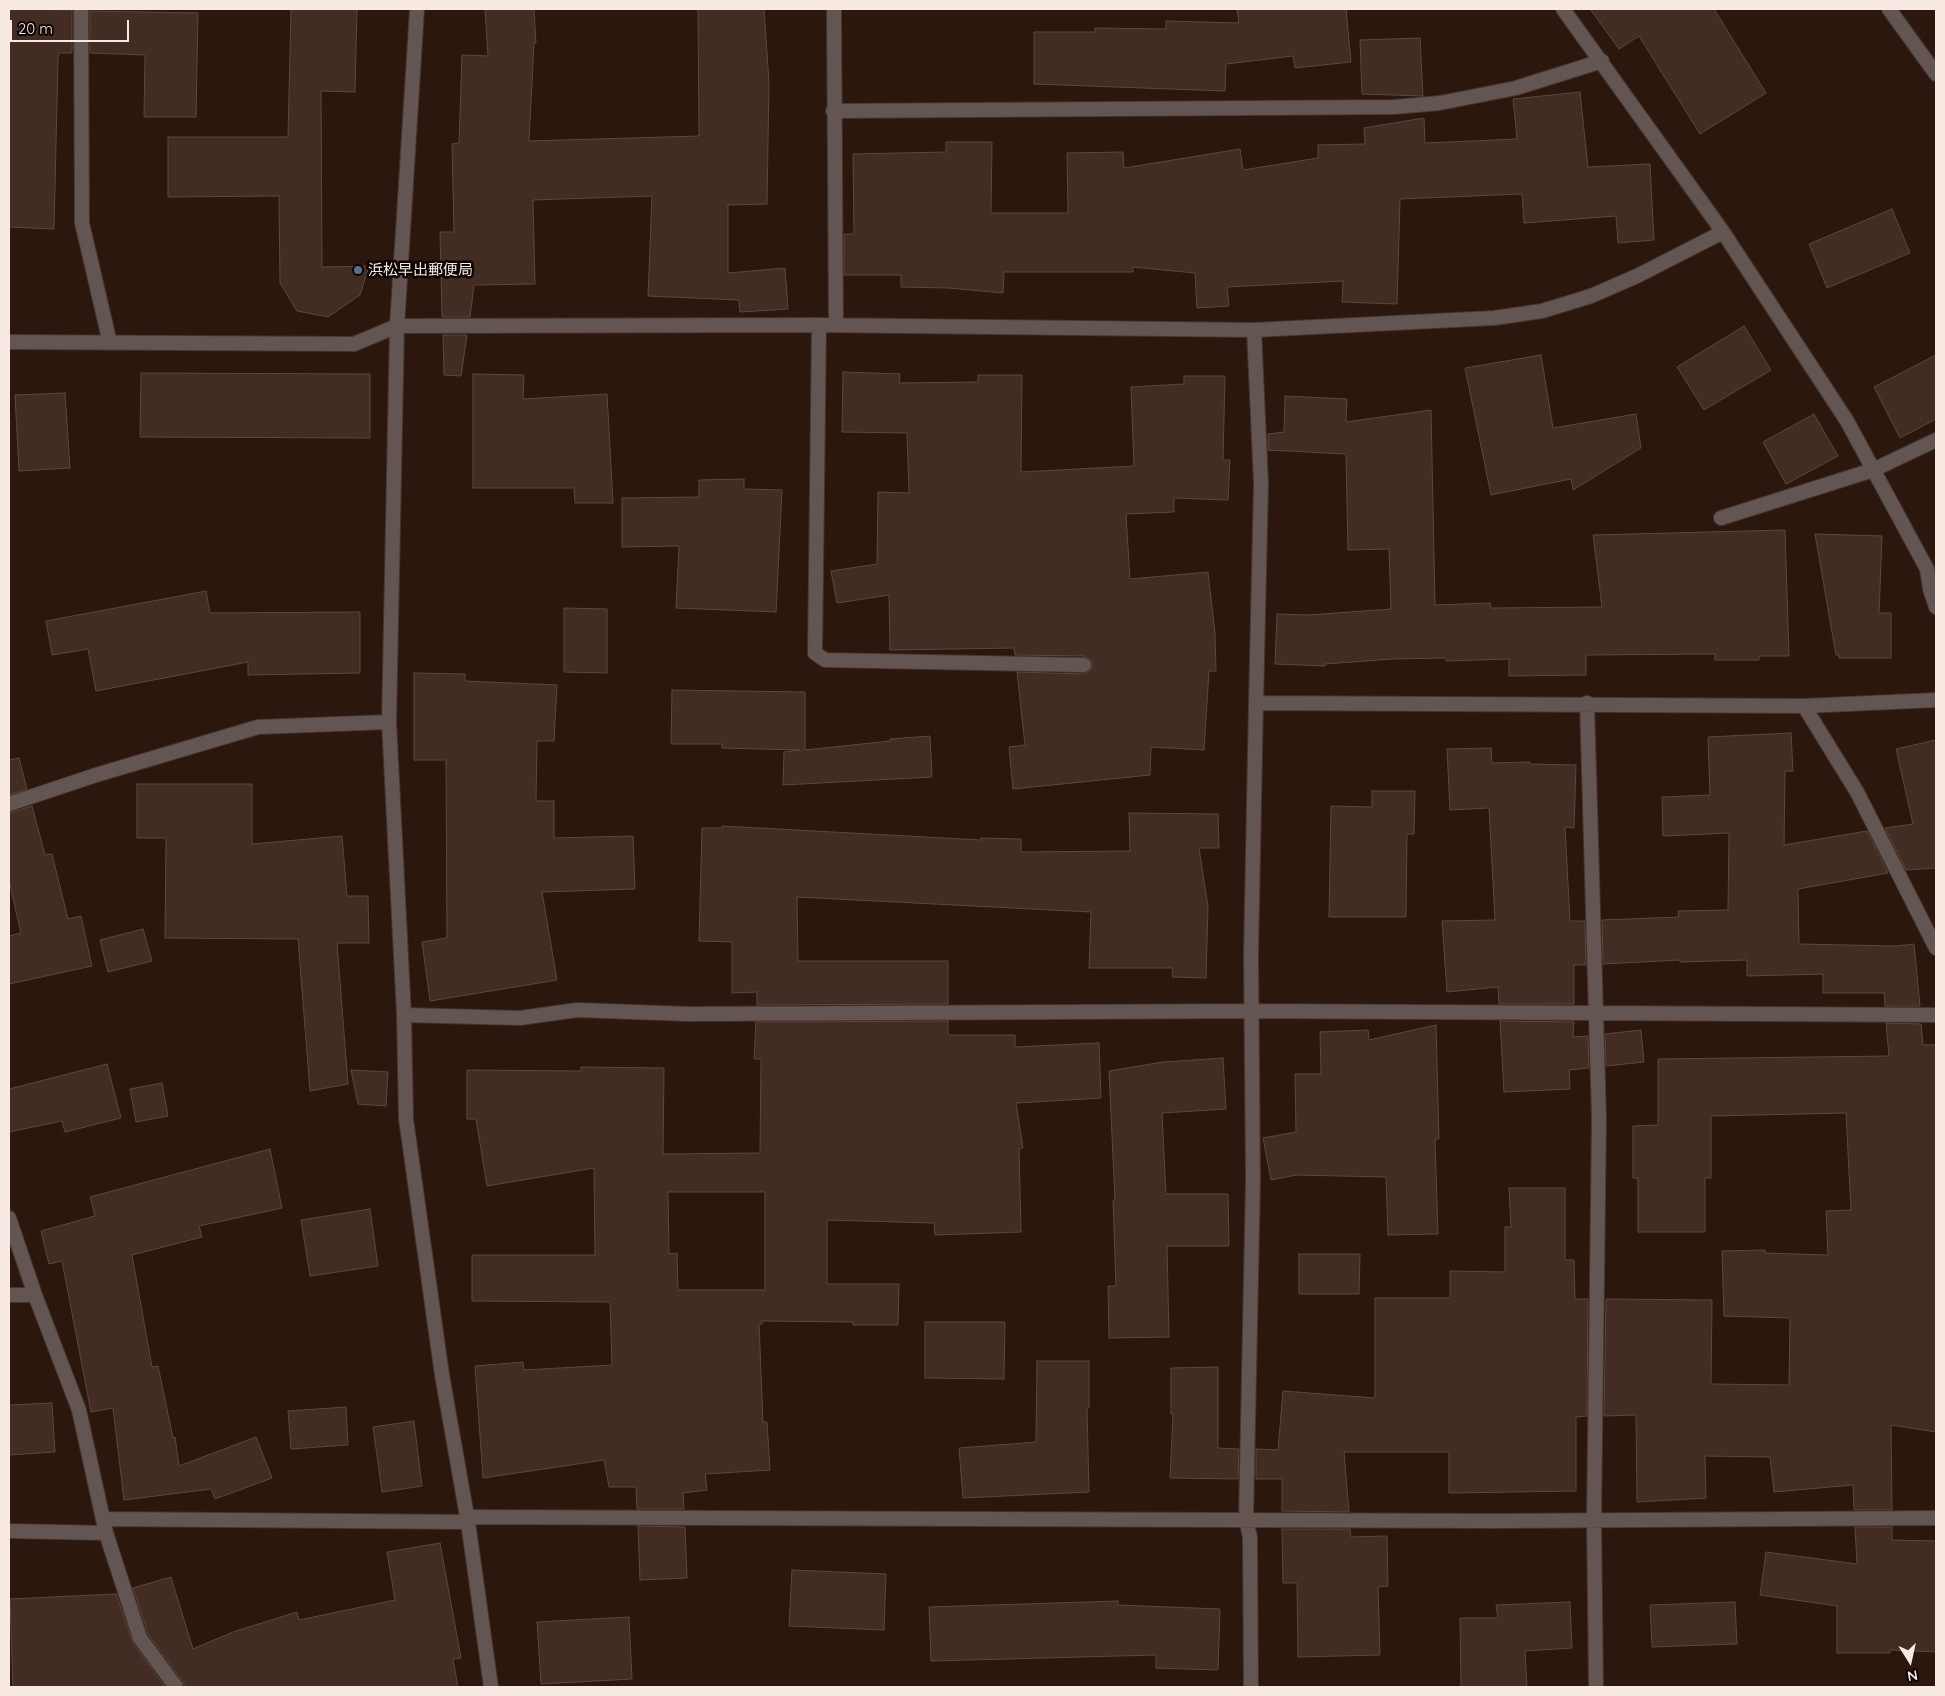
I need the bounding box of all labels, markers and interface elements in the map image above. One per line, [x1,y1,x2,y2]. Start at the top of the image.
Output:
scale bar [12,10,131,42]
text: 20 m [18,19,53,38]
place label: 浜松早出郵便局 [368,261,473,279]
marker: 浜松早出郵便局 [352,264,364,276]
north arrow [1885,1636,1935,1686]
text: N [1906,1666,1919,1686]

